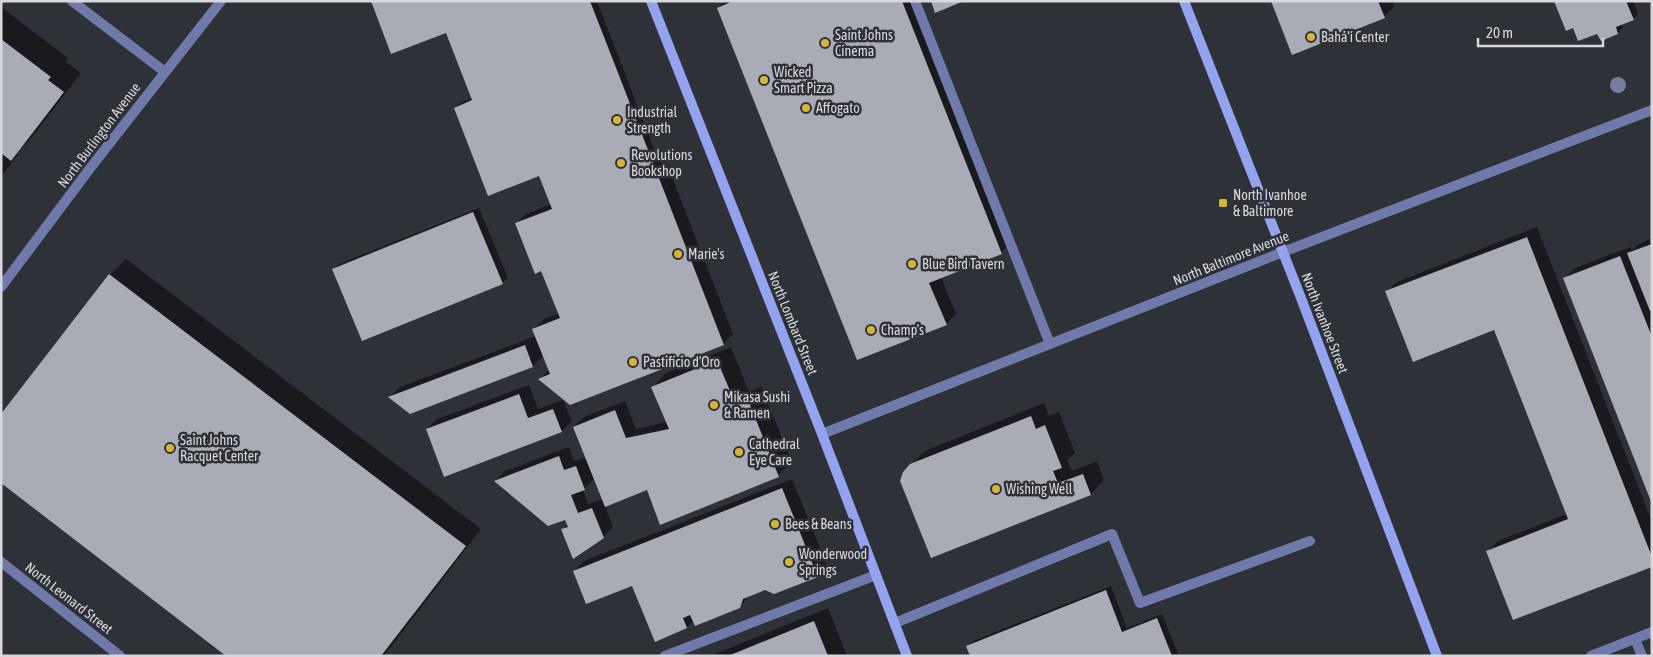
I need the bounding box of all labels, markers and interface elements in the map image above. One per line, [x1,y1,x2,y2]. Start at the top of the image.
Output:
scale bar [1478,15,1603,47]
text: 20 m [1486,24,1513,41]
place label: Saint Johns Cinema [835,27,893,59]
place label: Bahá’í Center [1321,29,1390,45]
marker: Bahá’í Center [1305,31,1317,43]
marker: Saint Johns Cinema [819,37,831,49]
place label: Wicked Smart Pizza [774,64,833,96]
marker: Wicked Smart Pizza [758,74,770,86]
street label: North Burlington Avenue [54,80,144,190]
place label: Affogato [816,100,860,116]
marker: Affogato [800,102,812,114]
place label: Industrial Strength [627,104,678,136]
marker: Industrial Strength [611,114,623,126]
place label: Revolutions Bookshop [631,147,693,179]
marker: Revolutions Bookshop [615,157,627,169]
place label: North Ivanhoe & Baltimore [1233,187,1307,219]
marker: North Ivanhoe & Baltimore [1217,197,1229,209]
street label: North Baltimore Avenue [1171,227,1291,289]
place label: Marie's [688,246,724,262]
marker: Marie's [672,248,684,260]
place label: Blue Bird Tavern [922,256,1005,272]
marker: Blue Bird Tavern [906,258,918,270]
street label: North Lombard Street [765,269,821,377]
street label: North Ivanhoe Street [1298,270,1352,376]
place label: Champ's [881,322,924,338]
marker: Champ's [865,324,877,336]
place label: Pastificio d’Oro [643,354,720,370]
marker: Pastificio d’Oro [627,356,639,368]
place label: Mikasa Sushi & Ramen [724,389,790,421]
marker: Mikasa Sushi & Ramen [708,399,720,411]
place label: Saint Johns Racquet Center [180,432,259,464]
place label: Cathedral Eye Care [749,436,800,468]
marker: Saint Johns Racquet Center [164,442,176,454]
marker: Cathedral Eye Care [733,446,745,458]
place label: Wishing Well [1006,481,1073,497]
marker: Wishing Well [990,483,1002,495]
place label: Bees & Beans [785,516,852,532]
marker: Bees & Beans [769,518,781,530]
place label: Wonderwood Springs [799,546,867,578]
marker: Wonderwood Springs [783,556,795,568]
street label: North Leonard Street [22,559,116,637]

